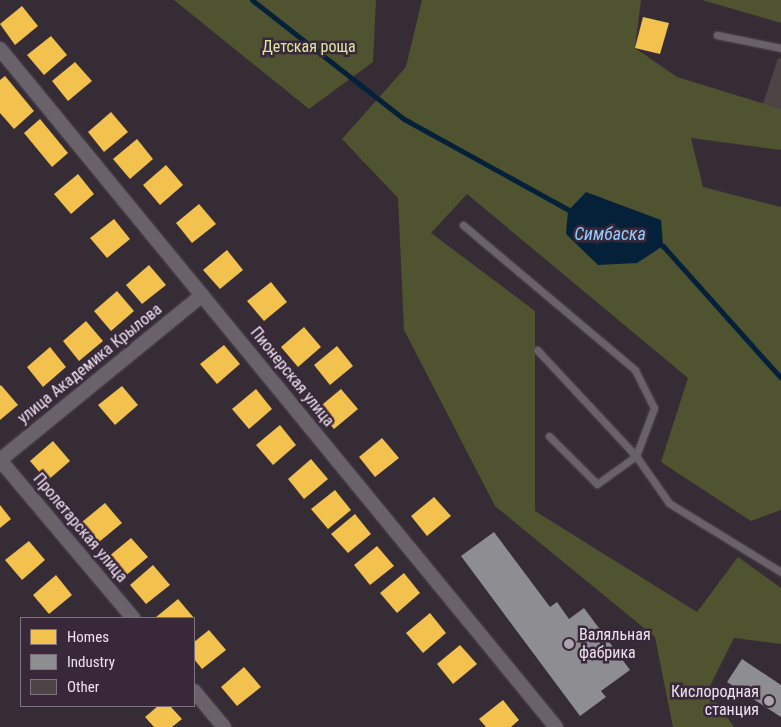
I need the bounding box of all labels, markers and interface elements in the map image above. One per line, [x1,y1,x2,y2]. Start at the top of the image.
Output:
park label: Детская роща [262,37,356,57]
water label: Симбаска [574,223,646,245]
street label: улица Академика Крылова [14,300,166,428]
street label: Пионерская улица [246,323,338,431]
street label: Пролетарская улица [29,470,131,586]
legend [20,617,195,707]
place label: Валяльная фабрика [579,625,651,663]
text: Homes [67,628,109,646]
marker: Валяльная фабрика [563,638,575,650]
text: Industry [67,653,115,671]
text: Other [67,678,99,696]
place label: Кислородная станция [671,682,759,720]
marker: Кислородная станция [763,695,775,707]

